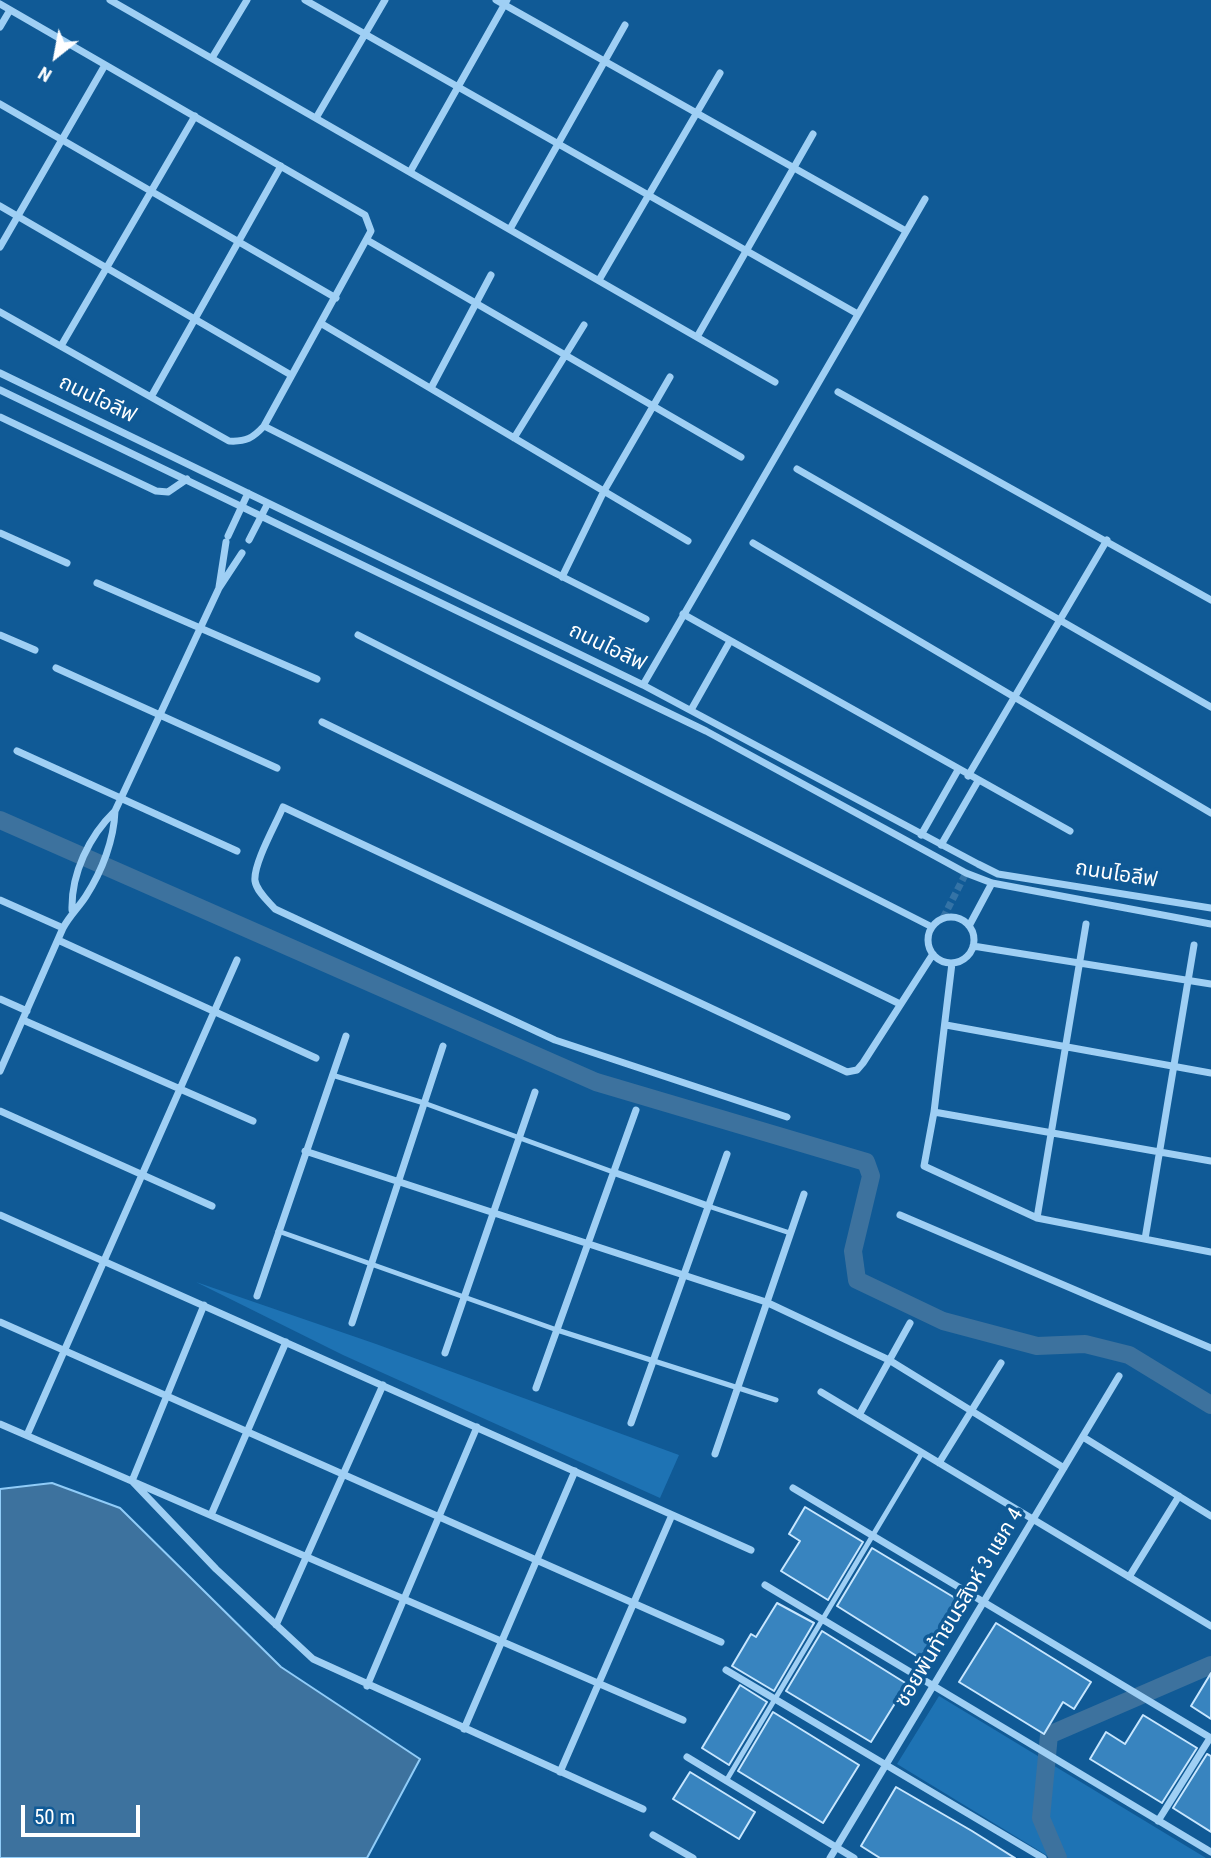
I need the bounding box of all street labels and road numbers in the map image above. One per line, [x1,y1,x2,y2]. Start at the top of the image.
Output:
street label: ถนนไอลีฟ [54,370,140,430]
street label: ถนนไอลีฟ [564,618,650,678]
street label: ถนนไอลีฟ [1073,856,1159,894]
street label: ซอยพันท้ายนรสิงห์ 3 แยก 4 [891,1504,1029,1712]

